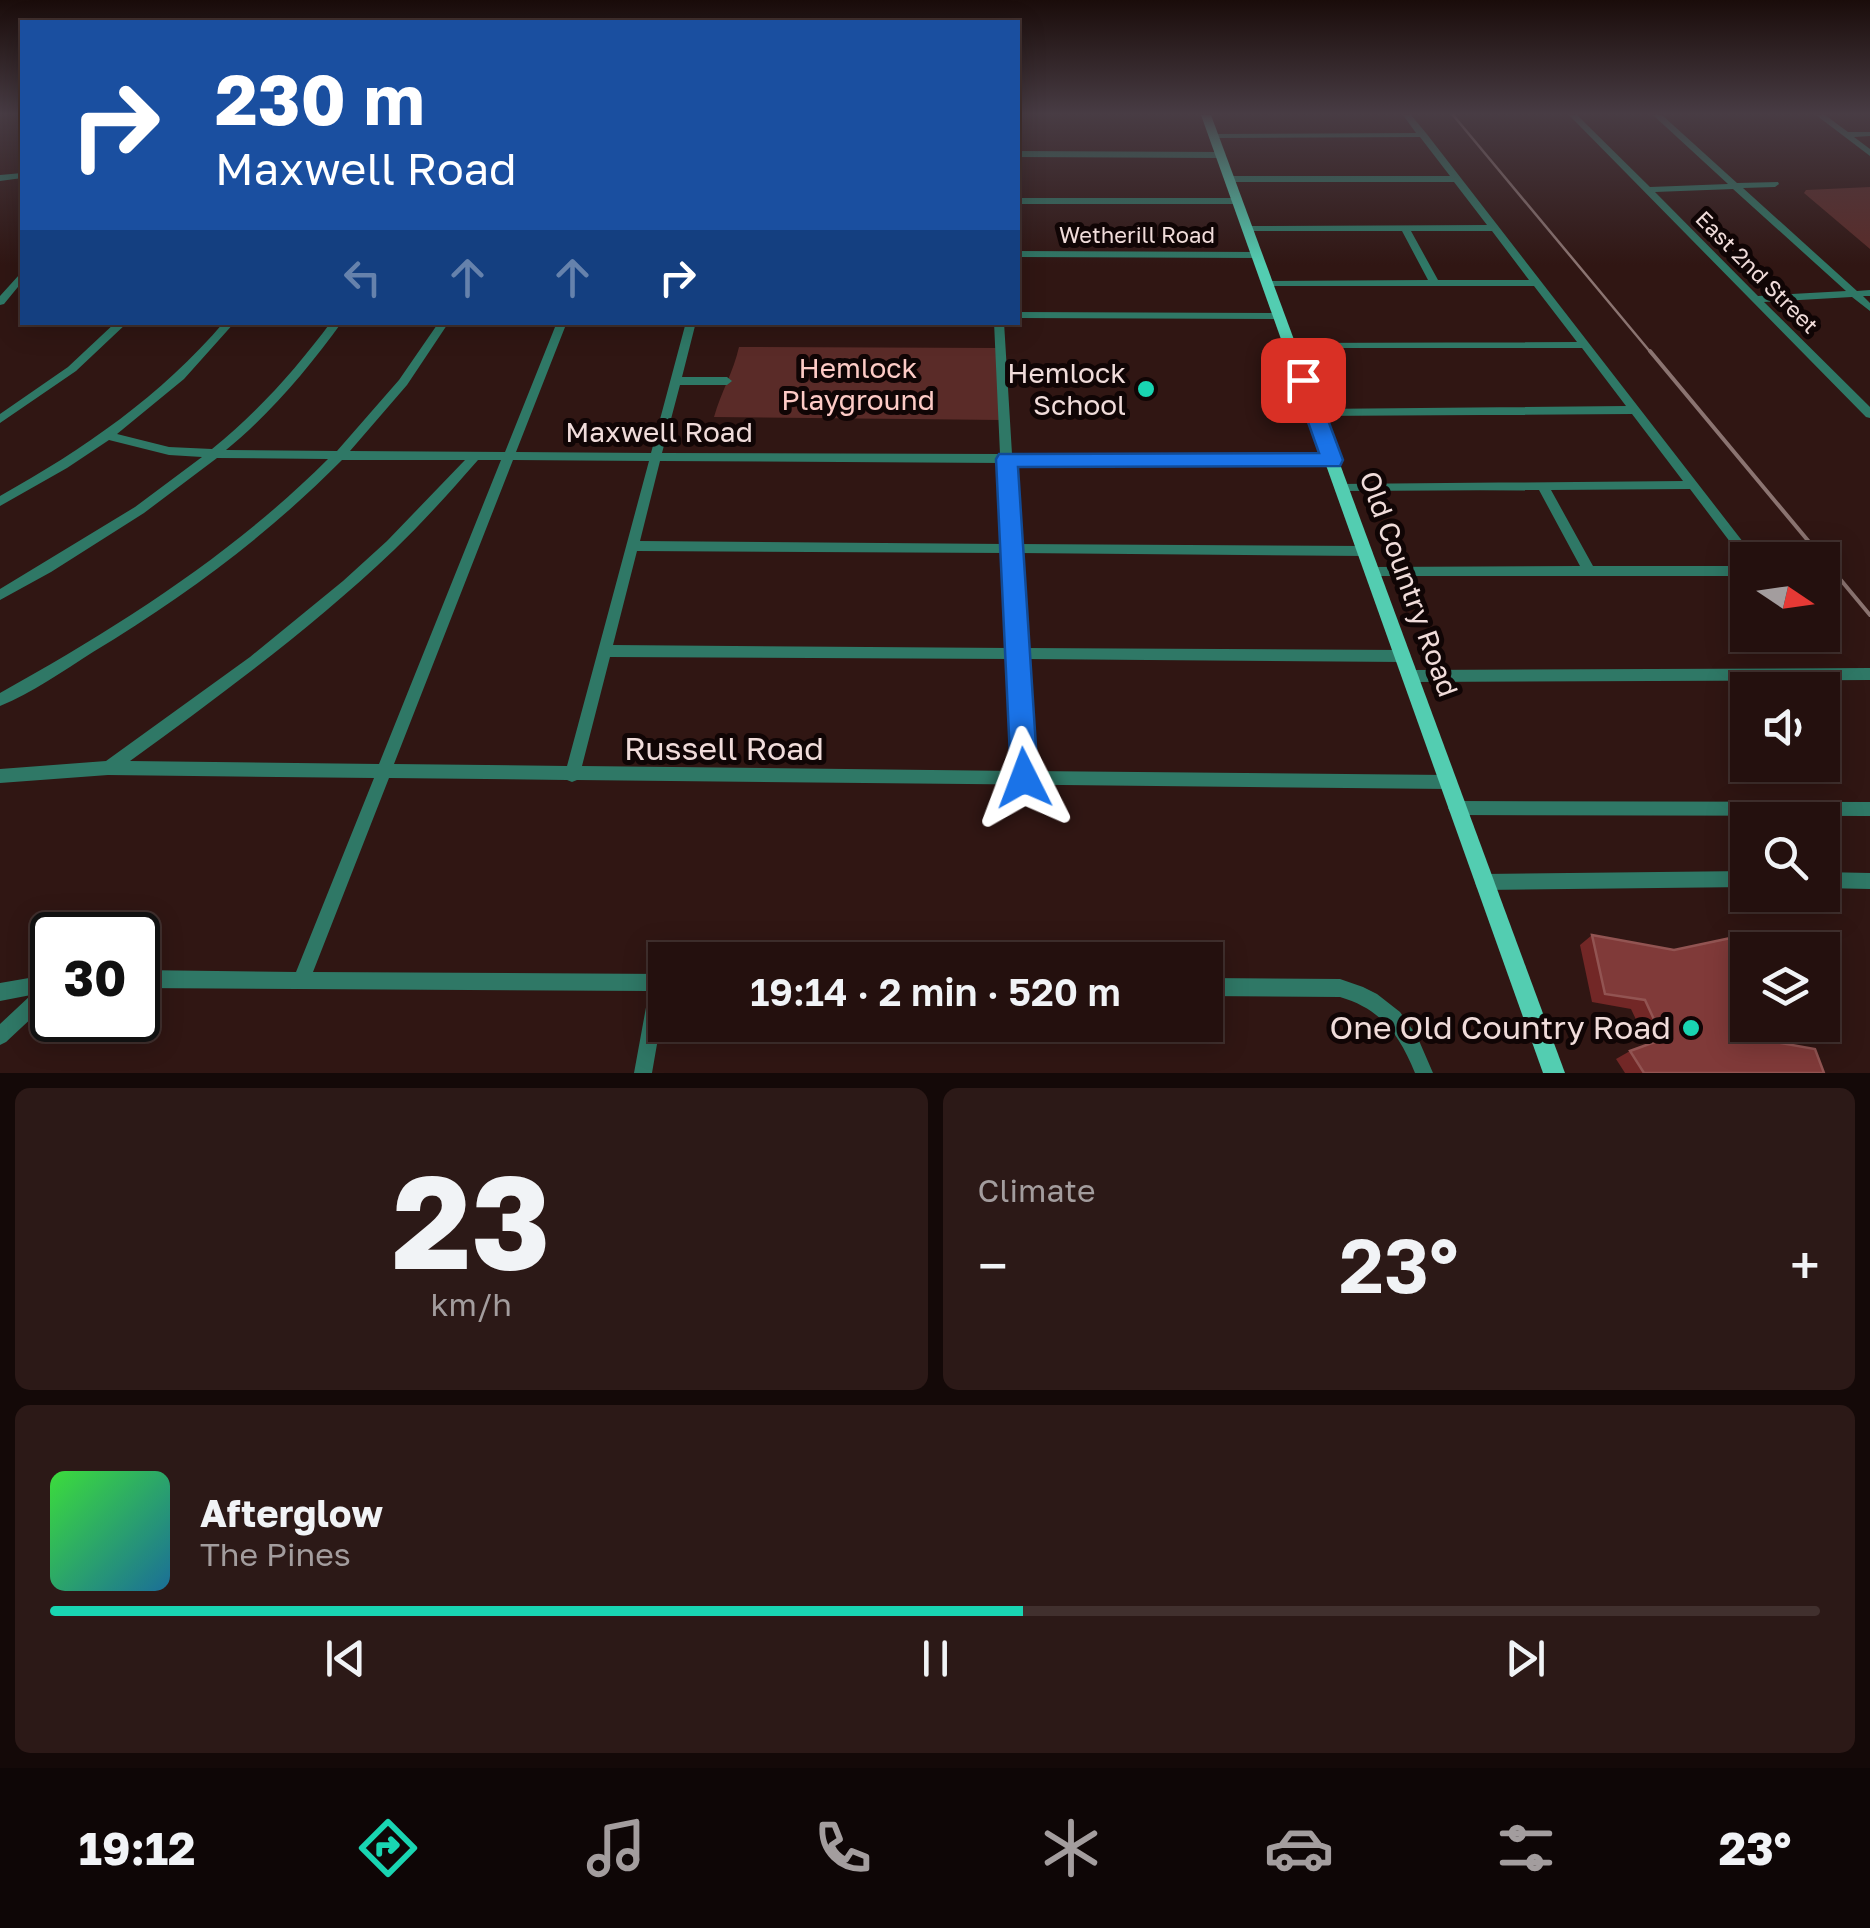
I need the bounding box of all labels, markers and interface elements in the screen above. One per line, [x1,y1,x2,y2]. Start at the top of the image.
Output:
text: 230 m [215,56,425,140]
icon: right [50,60,180,190]
text: Maxwell Road [215,141,517,195]
street label: East 2nd Street [1691,205,1824,338]
street label: Wetherill Road [1059,221,1215,248]
icon: left [335,250,390,305]
icon: ahead [440,250,495,305]
icon: ahead [545,250,600,305]
icon: right [650,250,705,305]
pin [1261,338,1346,423]
park label: Hemlock Playground [781,351,935,416]
icon: arrive [1276,353,1331,408]
place label: Hemlock School [1007,356,1126,421]
marker: Hemlock School [1135,378,1157,400]
street label: Maxwell Road [565,415,753,448]
street label: Old Country Road [1353,467,1466,701]
north arrow [1730,542,1840,652]
map controls [1730,542,1840,1042]
button: sound [1730,672,1840,782]
position arrow [972,726,1076,830]
street label: Russell Road [624,729,824,767]
button: search [1730,802,1840,912]
speed limit sign: 30 [30,912,160,1042]
button: layers [1730,932,1840,1042]
text: 19:14 · 2 min · 520 m [750,969,1121,1014]
place label: One Old Country Road [1330,1008,1671,1046]
marker: One Old Country Road [1680,1017,1702,1039]
text: 23 [392,1142,551,1298]
text: Climate [978,1171,1096,1209]
text: 23° [1339,1219,1458,1310]
text: − [978,1232,1008,1298]
text: + [1790,1232,1820,1298]
text: km/h [431,1285,512,1323]
text: Afterglow [200,1490,383,1535]
text: The Pines [200,1535,351,1573]
icon: previous [318,1631,373,1686]
icon: pause [908,1631,963,1686]
icon: next [1498,1631,1553,1686]
icon: directions [353,1813,423,1883]
icon: music [581,1813,651,1883]
icon: phone [808,1813,878,1883]
icon: climate [1036,1813,1106,1883]
icon: car [1264,1813,1334,1883]
icon: filters [1491,1813,1561,1883]
text: 19:12 [79,1821,196,1875]
text: 23° [1719,1821,1791,1875]

